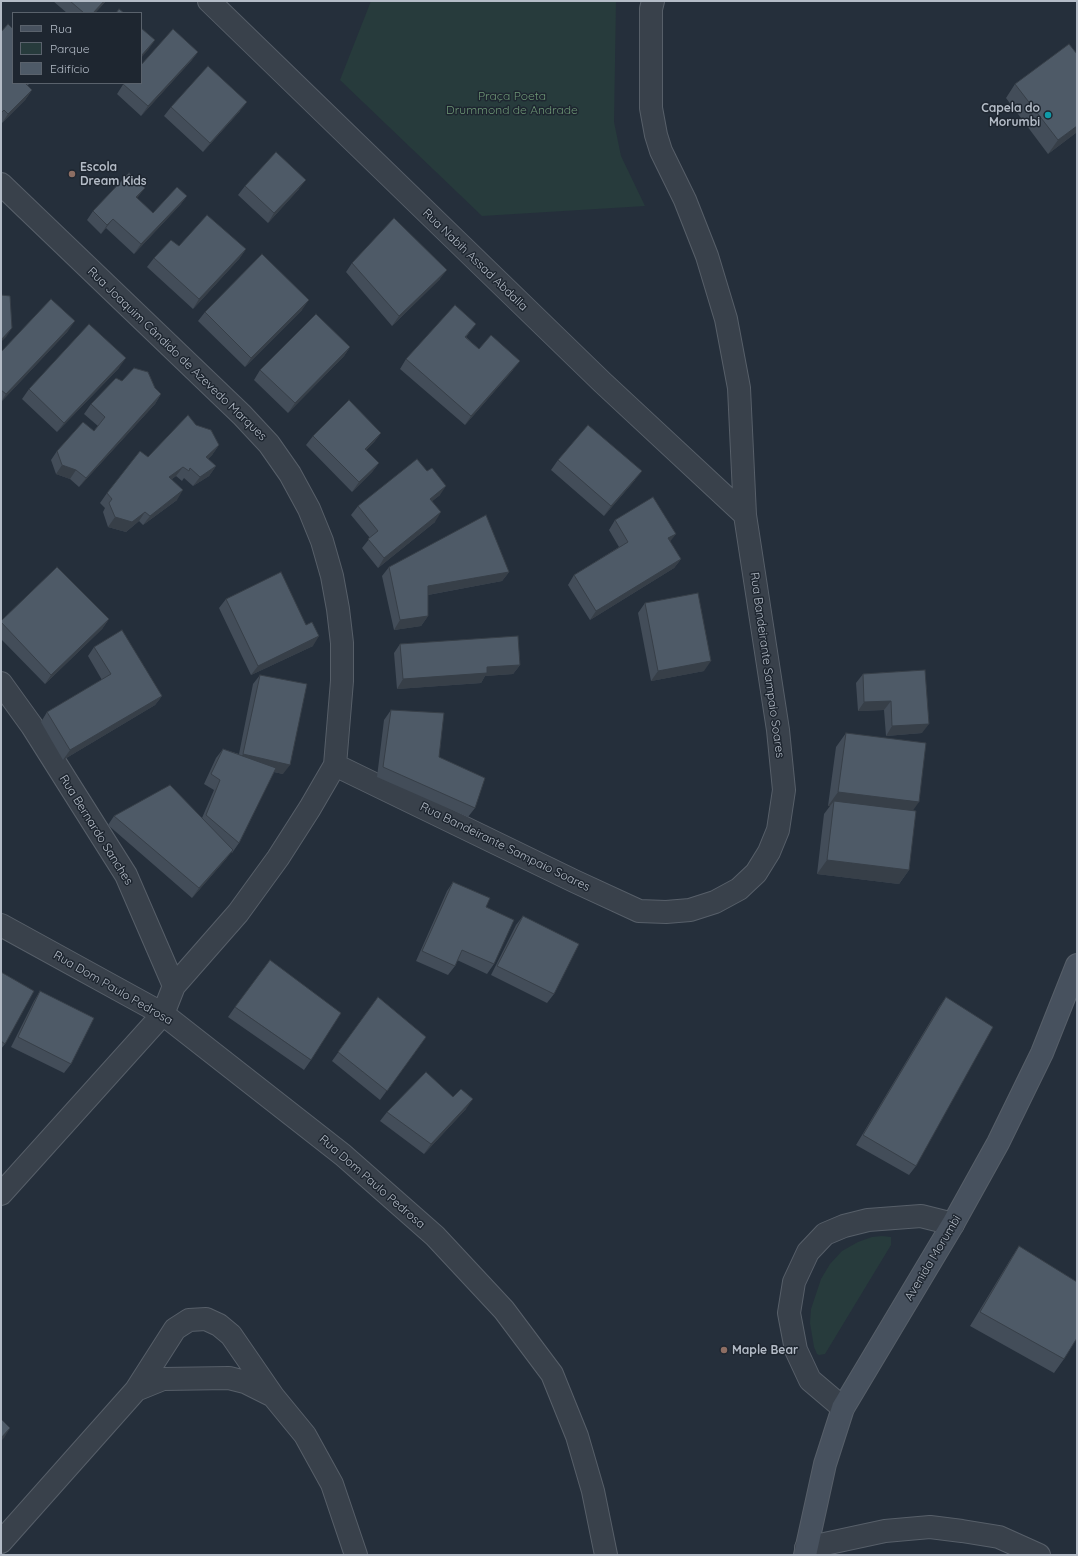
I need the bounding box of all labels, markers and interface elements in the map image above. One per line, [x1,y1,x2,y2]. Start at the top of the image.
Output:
legend [12,12,142,84]
text: Rua [50,21,72,36]
text: Parque [50,41,90,56]
text: Edifício [50,61,90,76]
park label: Praça Poeta Drummond de Andrade [446,89,578,117]
place label: Capela do Morumbi [981,101,1040,129]
marker: Capela do Morumbi [1043,110,1053,120]
place label: Escola Dream Kids [80,160,147,188]
marker: Escola Dream Kids [67,169,77,179]
street label: Rua Nabih Assad Abdalla [419,206,531,314]
street label: Rua Joaquim Cândido de Azevedo Marques [84,264,270,444]
street label: Rua Bandeirante Sampaio Soares [747,571,787,759]
street label: Rua Bernardo Sanches [56,772,136,888]
street label: Rua Bandeirante Sampaio Soares [418,799,592,895]
street label: Rua Dom Paulo Pedrosa [51,948,175,1028]
street label: Rua Dom Paulo Pedrosa [316,1132,428,1232]
street label: Avenida Morumbi [902,1213,964,1303]
place label: Maple Bear [732,1343,798,1357]
marker: Maple Bear [719,1345,729,1355]

